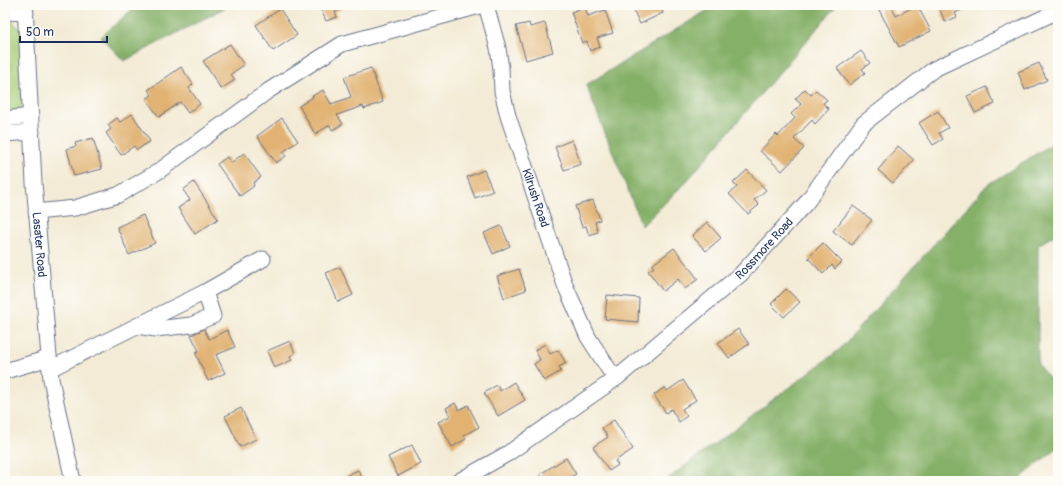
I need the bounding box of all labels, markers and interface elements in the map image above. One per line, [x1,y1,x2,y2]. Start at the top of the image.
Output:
scale bar [20,18,107,44]
text: 50 m [26,25,54,40]
street label: Kilrush Road [519,167,553,229]
street label: Lasater Road [29,211,50,278]
street label: Rossmore Road [732,214,796,283]

